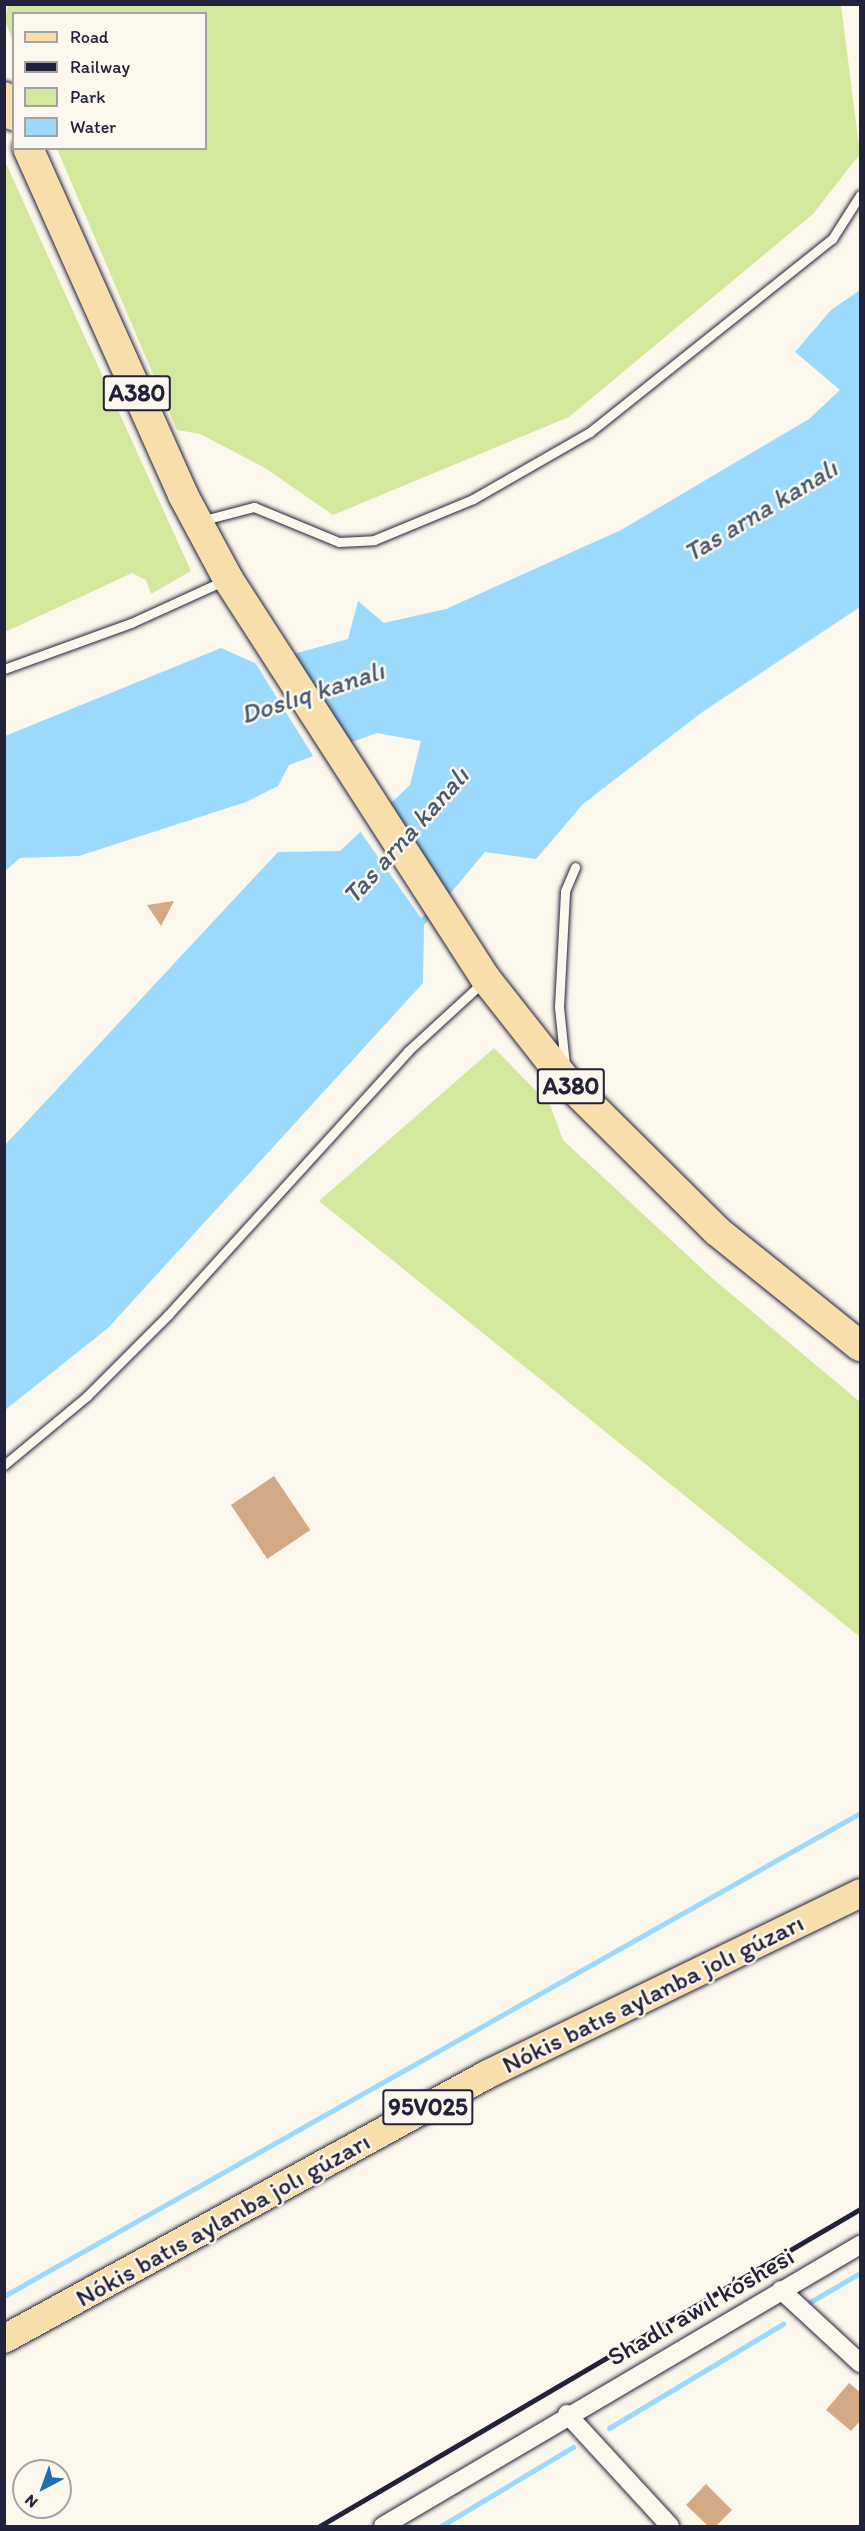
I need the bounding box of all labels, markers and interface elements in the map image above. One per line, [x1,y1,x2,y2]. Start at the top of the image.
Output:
legend [12,12,207,150]
text: Road [70,26,109,48]
text: Railway [70,56,130,78]
text: Park [70,86,105,108]
text: Water [70,116,116,138]
road number: A380 [102,372,172,414]
water label: Tas arna kanalı [677,451,843,569]
water label: Doslıq kanalı [236,654,388,730]
water label: Tas arna kanalı [335,760,475,910]
road number: A380 [536,1065,606,1107]
street label: Nókis batıs aylanba jolı gúzarı [497,1907,809,2081]
road number: 95V025 [382,2086,474,2128]
street label: Nókis batıs aylanba jolı gúzarı [70,2126,376,2314]
street label: Shadlı awıl kóshesi [602,2241,800,2373]
north arrow [12,2459,72,2519]
text: N [21,2491,41,2512]

